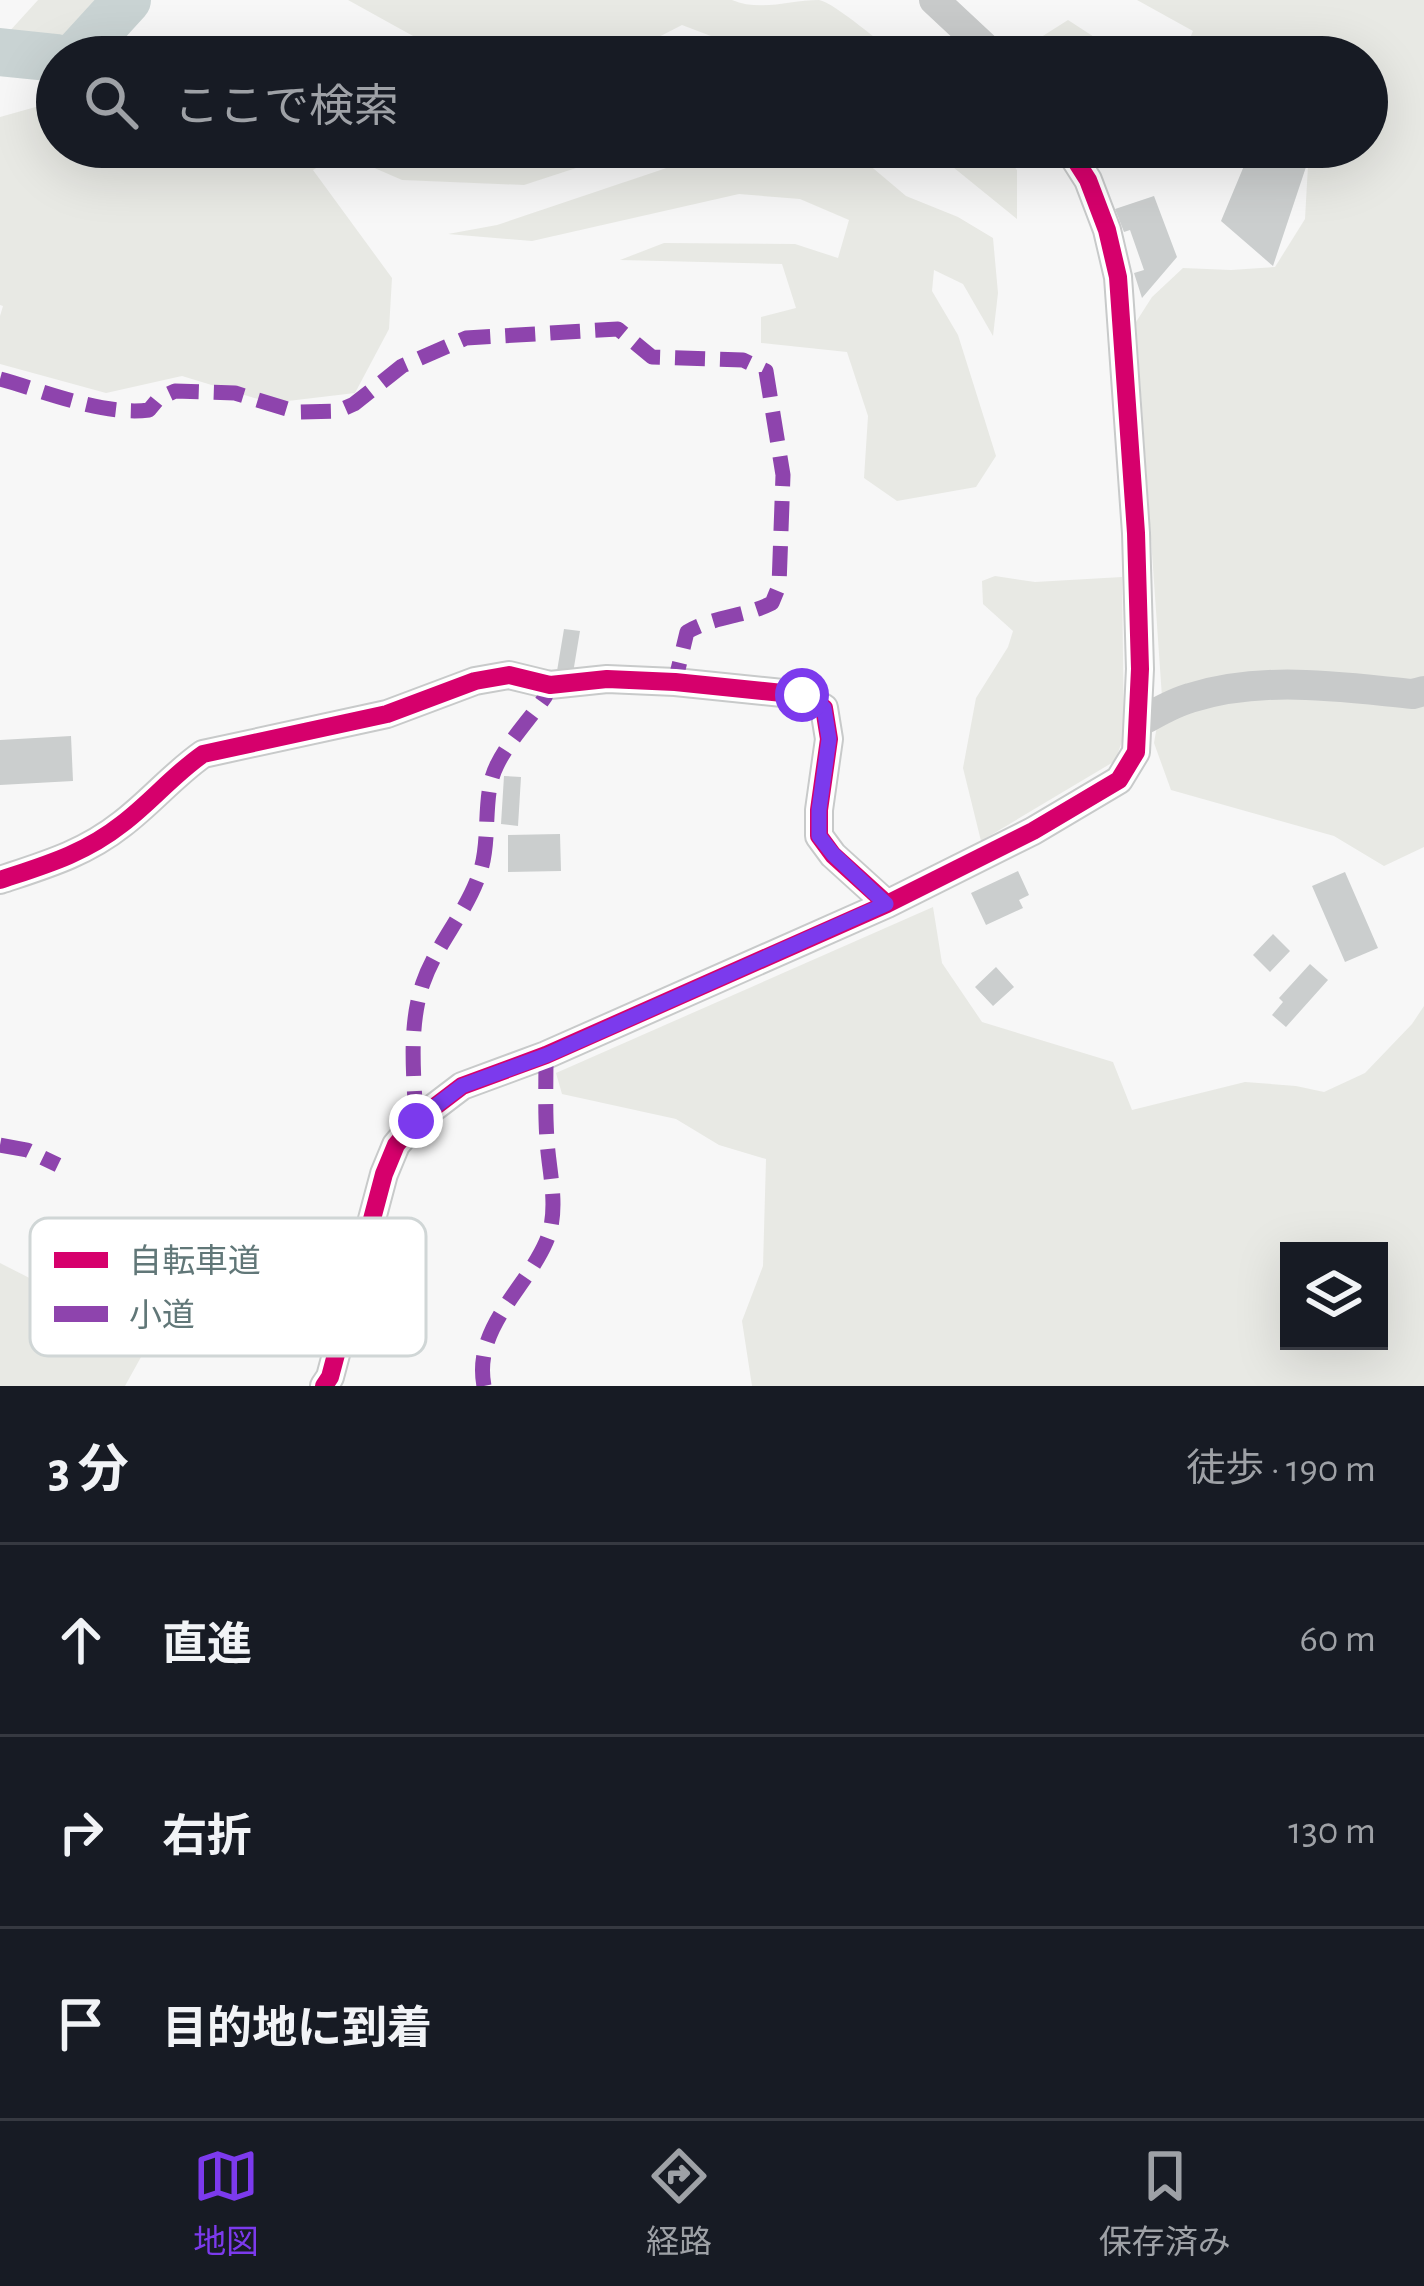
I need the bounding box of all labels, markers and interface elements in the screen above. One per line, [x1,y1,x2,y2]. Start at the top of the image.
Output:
search box [36,36,1388,168]
icon: search [78,69,144,135]
text: ここで検索 [174,85,399,130]
route start [775,668,829,722]
route end [389,1094,443,1148]
legend [30,1218,426,1356]
map controls [1280,1242,1388,1350]
button: layers [1280,1242,1388,1350]
text: 自転車道 [129,1244,261,1279]
text: 小道 [129,1298,195,1333]
text: 3 分 [48,1445,129,1496]
text: 徒歩 · 190 m [1186,1450,1376,1489]
icon: ahead [48,1607,114,1673]
text: 60 m [1299,1620,1376,1659]
text: 直進 [162,1623,252,1668]
icon: right [48,1799,114,1865]
text: 130 m [1288,1812,1376,1851]
text: 右折 [162,1815,252,1860]
icon: arrive [48,1991,114,2057]
text: 目的地に到着 [162,2007,432,2052]
tab: 地図 [193,2143,259,2264]
tab: 経路 [646,2143,712,2264]
tab: 保存済み [1099,2143,1231,2264]

